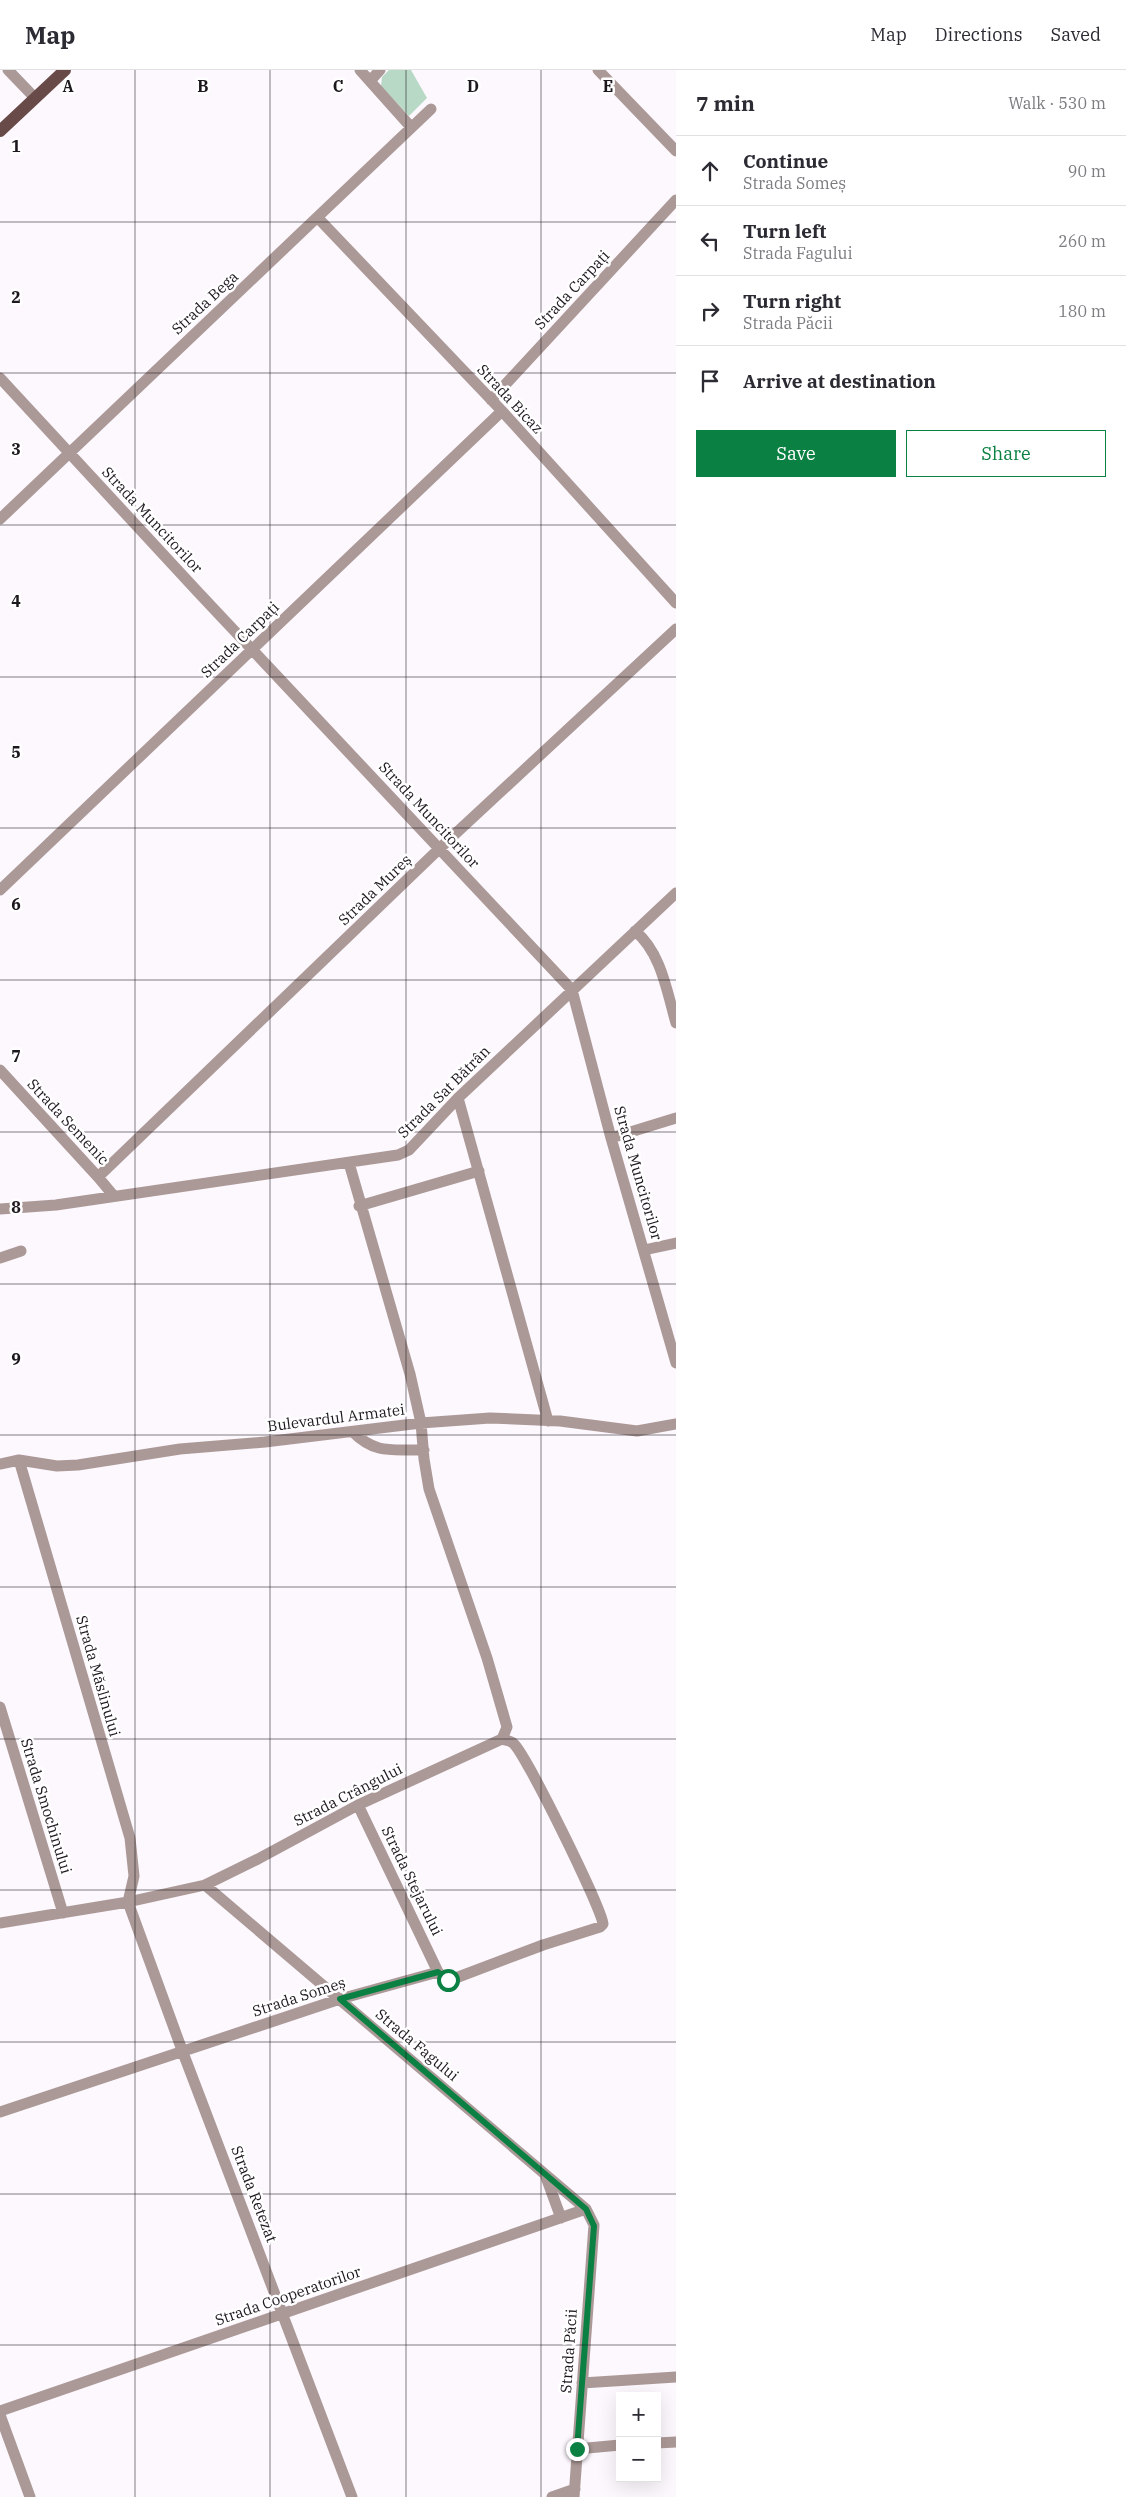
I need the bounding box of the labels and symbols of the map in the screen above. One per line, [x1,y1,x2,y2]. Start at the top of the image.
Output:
text: A [62,76,74,96]
text: B [197,76,209,96]
text: C [333,76,343,96]
text: D [467,76,479,96]
text: E [603,76,613,96]
text: 1 [11,136,21,156]
street label: Strada Carpați [530,246,613,333]
street label: Strada Bega [167,267,242,338]
text: 2 [11,287,21,307]
street label: Strada Bicaz [473,360,547,437]
text: 3 [11,439,21,459]
street label: Strada Muncitorilor [98,462,207,577]
text: 4 [11,591,21,611]
street label: Strada Carpați [197,597,283,682]
text: 5 [11,742,21,762]
street label: Strada Muncitorilor [375,757,484,872]
street label: Strada Mureș [334,850,415,929]
text: 6 [11,894,21,914]
street label: Strada Sat Bătrân [393,1041,494,1142]
text: 7 [11,1046,21,1066]
street label: Strada Semenic [24,1075,113,1169]
street label: Strada Muncitorilor [610,1103,667,1243]
text: 8 [11,1197,21,1217]
text: 9 [11,1349,21,1369]
street label: Bulevardul Armatei [266,1400,406,1435]
street label: Strada Măslinului [72,1613,125,1739]
street label: Strada Smochinului [17,1736,76,1876]
street label: Strada Crângului [290,1759,406,1830]
street label: Strada Stejarului [378,1823,447,1939]
route start [437,1969,460,1992]
street label: Strada Someș [250,1973,348,2020]
street label: Strada Fagului [372,2004,463,2085]
street label: Strada Retezat [227,2143,282,2245]
street label: Strada Cooperatorilor [212,2261,364,2329]
street label: Strada Păcii [556,2308,581,2394]
route end [566,2438,589,2461]

